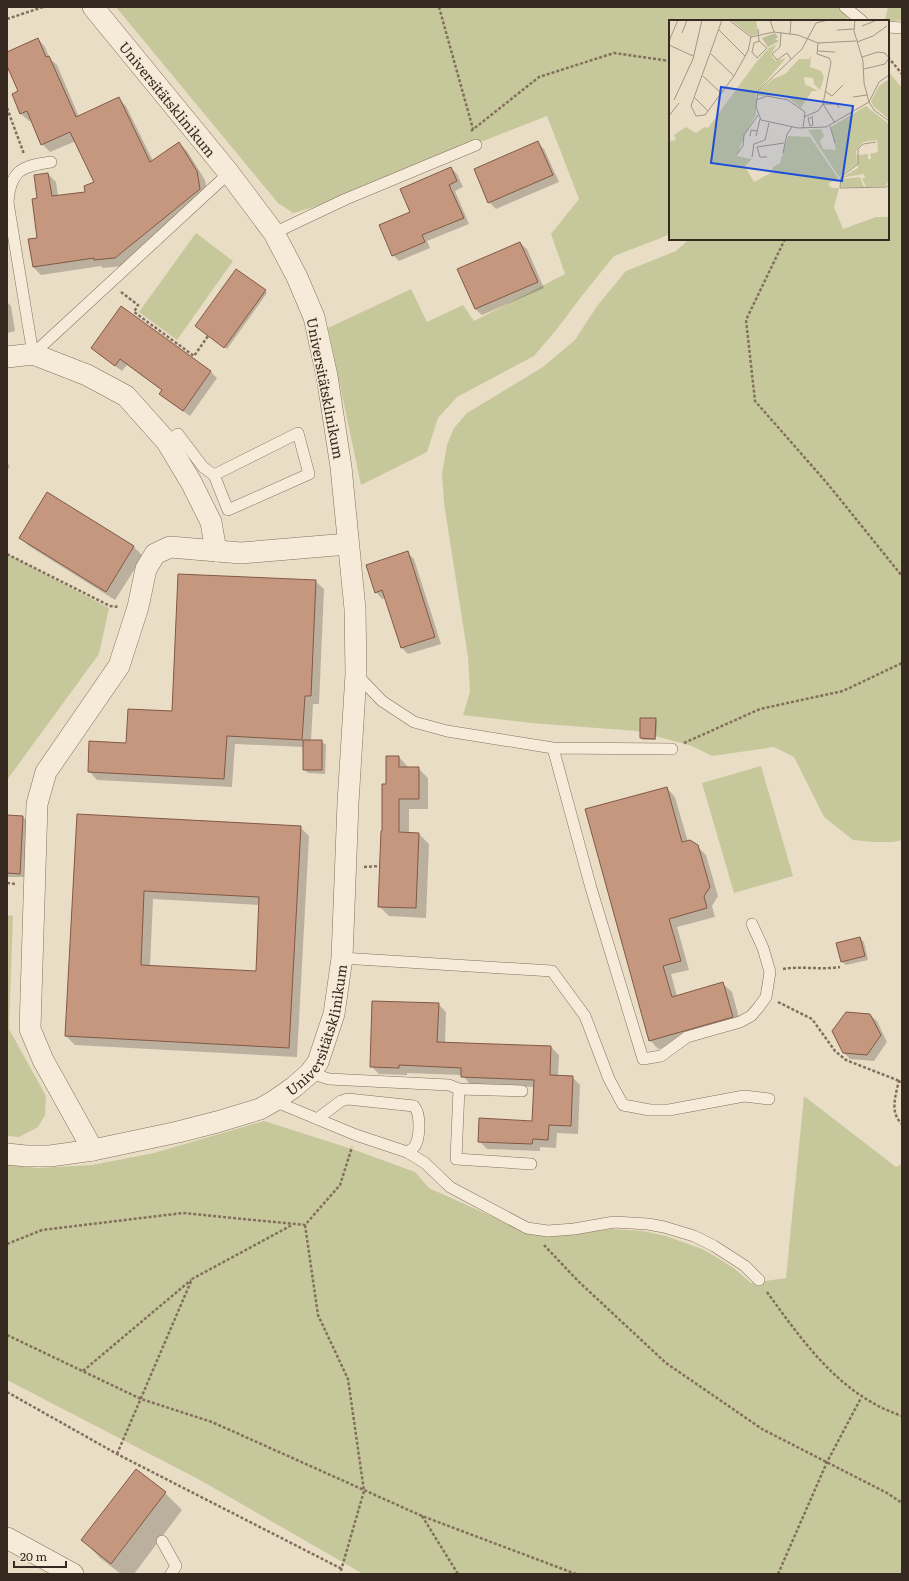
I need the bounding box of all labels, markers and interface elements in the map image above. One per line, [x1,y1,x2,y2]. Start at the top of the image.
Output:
inset map [669,20,889,240]
street label: Universitätsklinikum [115,37,221,162]
street label: Universitätsklinikum [302,315,350,461]
street label: Universitätsklinikum [282,962,351,1100]
scale bar [14,1543,66,1569]
text: 20 m [20,1547,47,1565]

